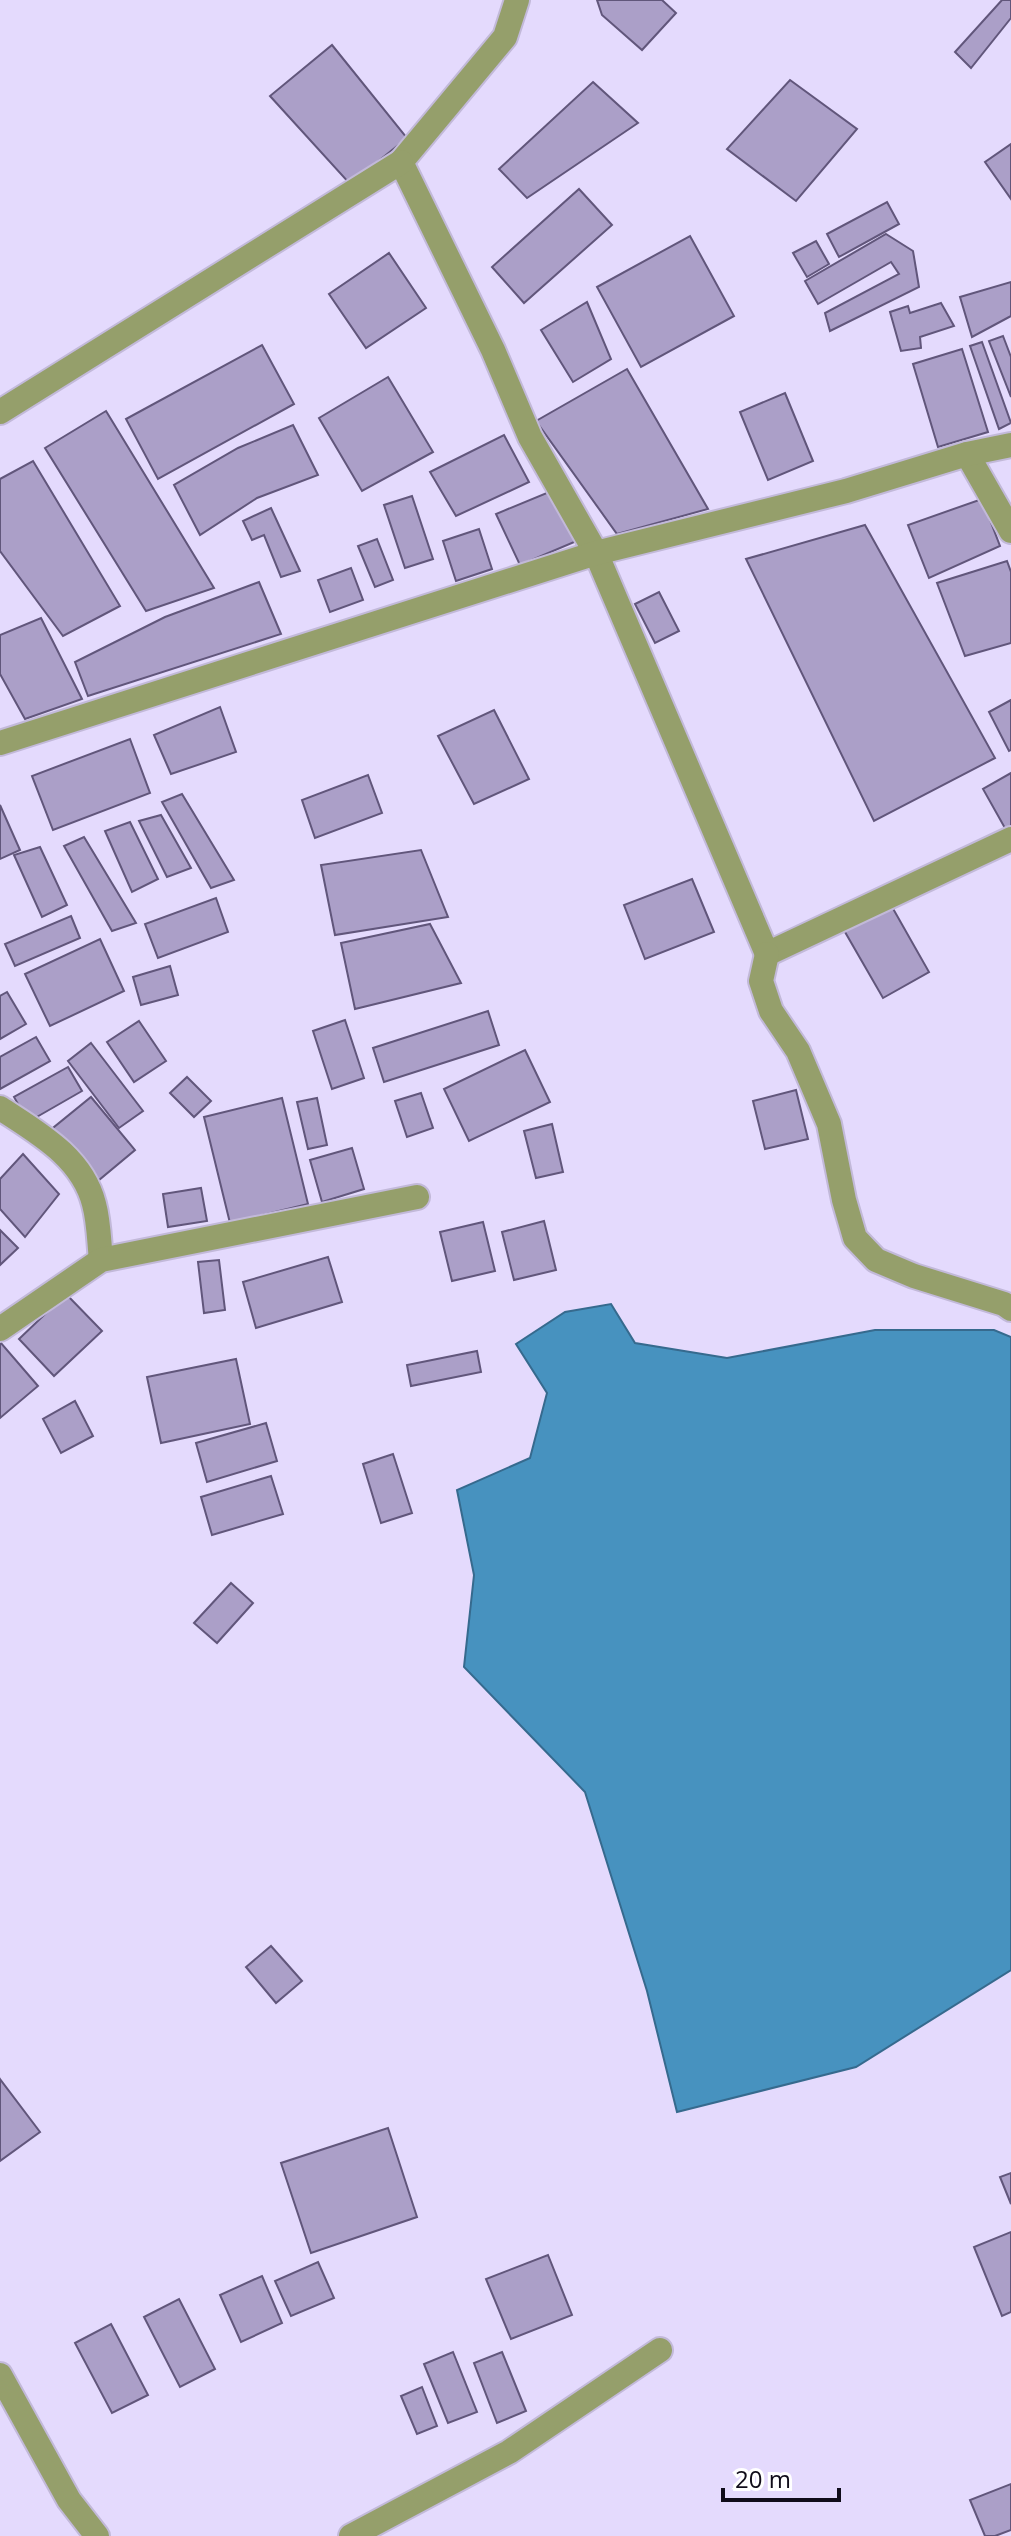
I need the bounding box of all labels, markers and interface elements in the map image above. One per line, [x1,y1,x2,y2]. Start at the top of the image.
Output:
scale bar [723,2452,839,2502]
text: 20 m [735,2462,791,2495]

